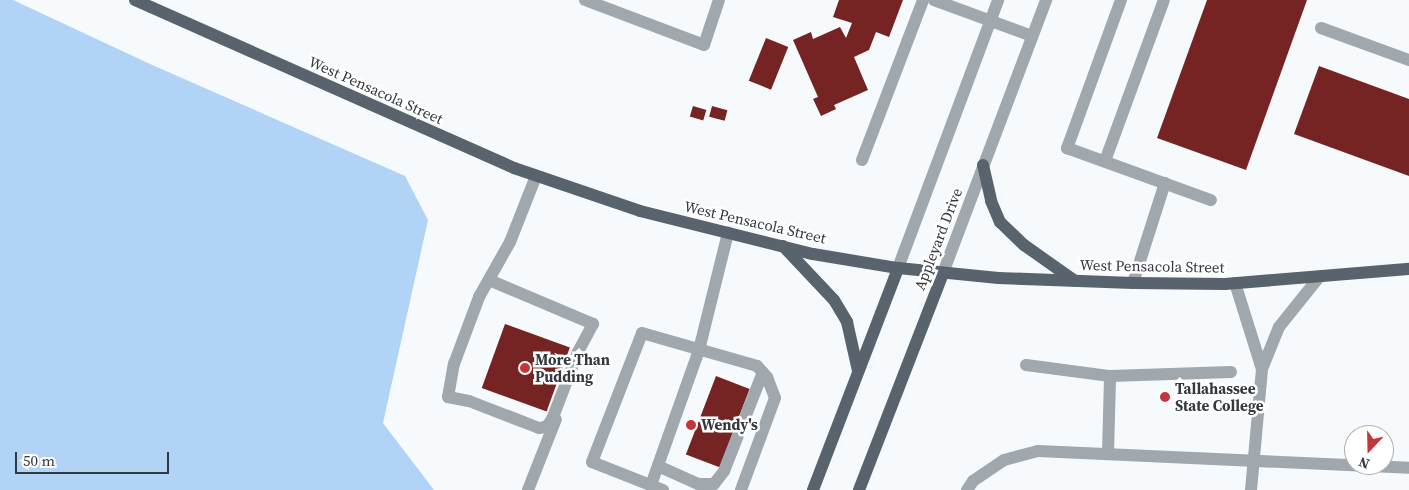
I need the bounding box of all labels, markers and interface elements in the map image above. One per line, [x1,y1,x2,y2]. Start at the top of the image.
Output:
street label: West Pensacola Street [306,52,446,128]
street label: Appleyard Drive [910,185,966,293]
street label: West Pensacola Street [682,197,828,247]
street label: West Pensacola Street [1079,256,1225,276]
place label: More Than Pudding [535,350,610,385]
marker: More Than Pudding [519,362,531,374]
place label: Tallahassee State College [1175,379,1264,414]
marker: Tallahassee State College [1159,391,1171,403]
place label: Wendy's [701,416,758,434]
marker: Wendy's [685,419,697,431]
north arrow [1344,425,1394,475]
scale bar [18,442,171,474]
text: 50 m [23,450,55,471]
text: N [1356,452,1372,474]

